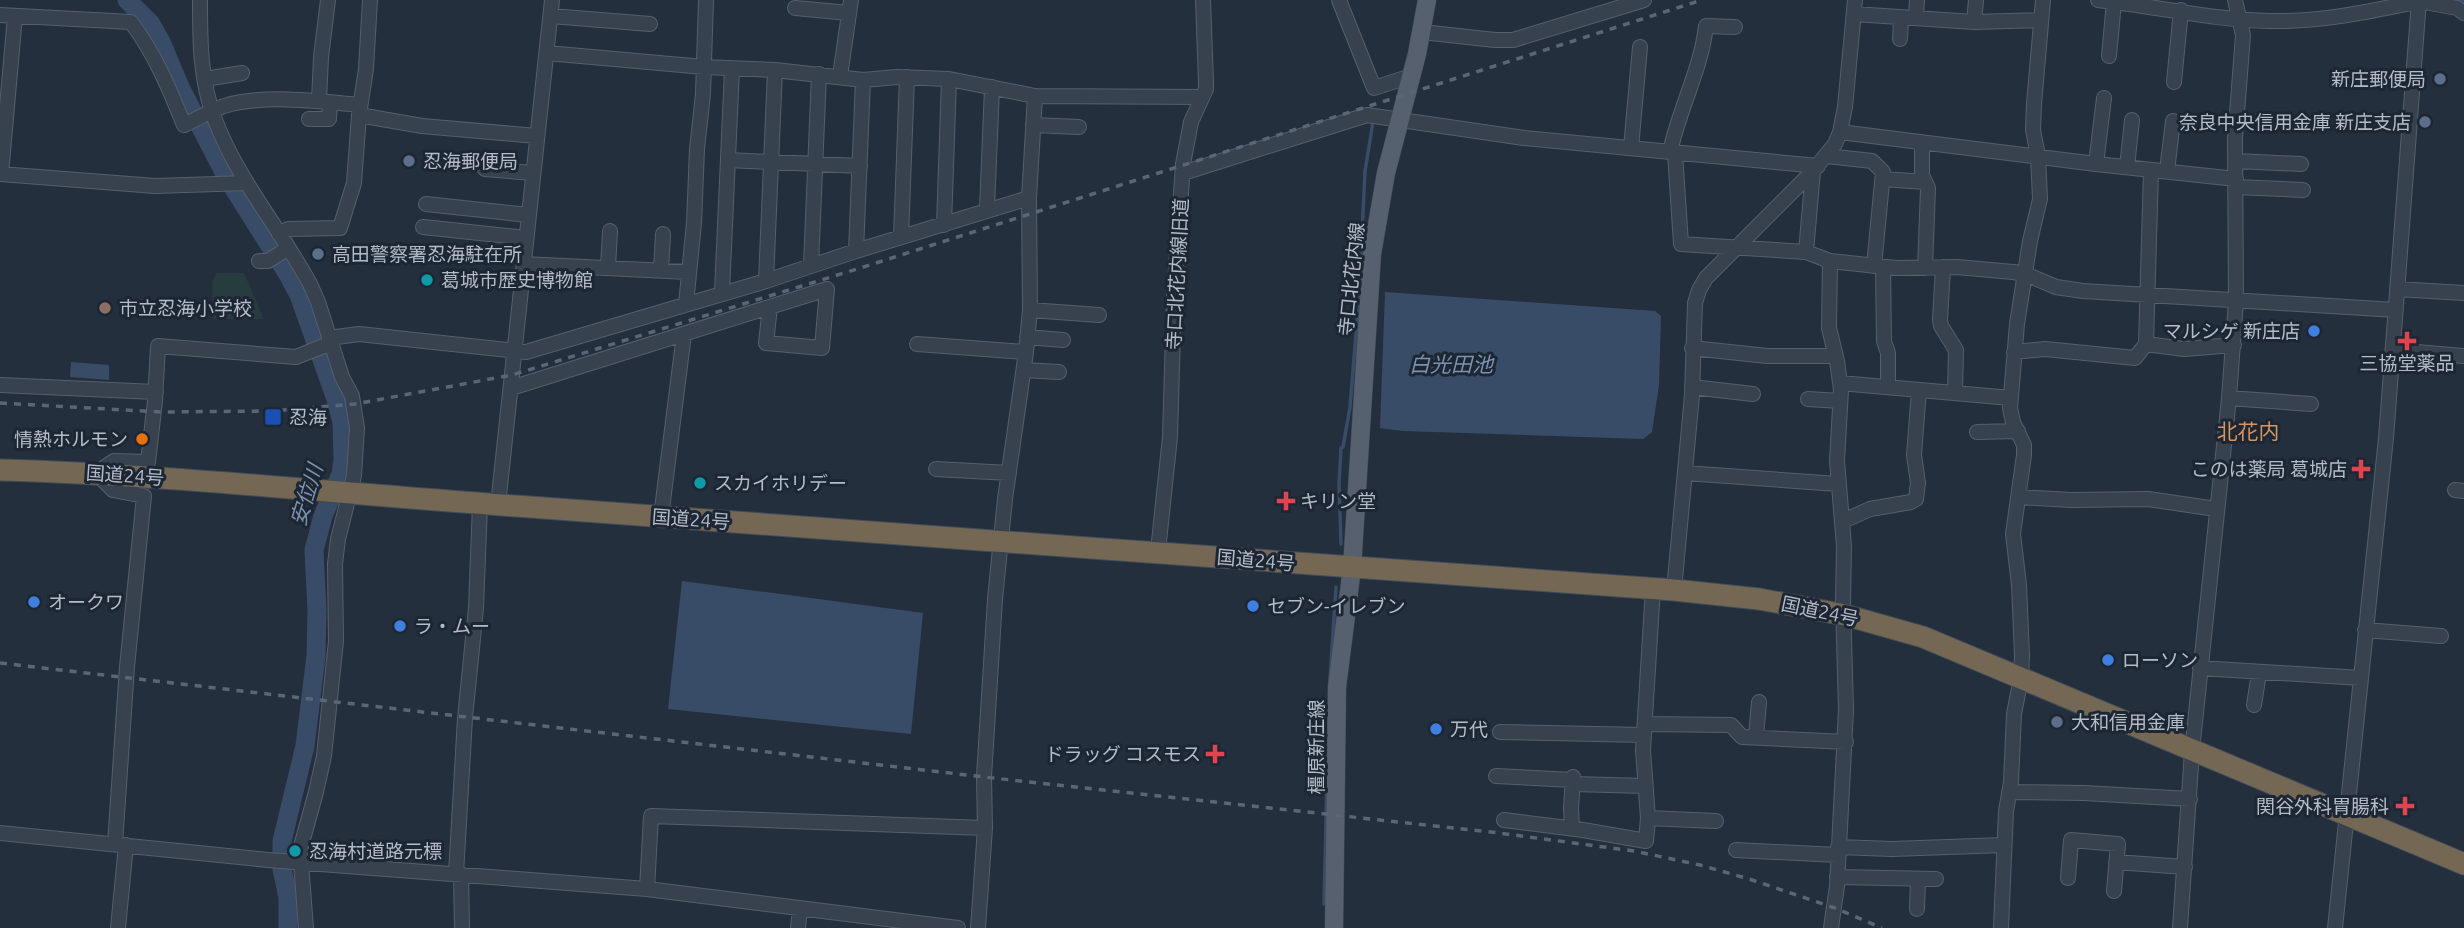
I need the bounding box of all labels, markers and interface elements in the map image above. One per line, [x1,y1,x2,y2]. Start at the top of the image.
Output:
place label: 新庄郵便局 [2331,68,2426,90]
marker: 新庄郵便局 [2432,71,2448,87]
place label: 奈良中央信用金庫 新庄支店 [2179,111,2411,133]
marker: 奈良中央信用金庫 新庄支店 [2417,114,2433,130]
place label: 忍海郵便局 [423,150,518,172]
marker: 忍海郵便局 [401,153,417,169]
street label: 寺口北花内線旧道 [1162,198,1192,350]
street label: 寺口北花内線 [1334,221,1368,337]
place label: 高田警察署忍海駐在所 [332,243,522,265]
marker: 高田警察署忍海駐在所 [310,246,326,262]
place label: 葛城市歴史博物館 [441,269,593,291]
marker: 葛城市歴史博物館 [419,272,435,288]
place label: 市立忍海小学校 [119,297,252,319]
marker: 市立忍海小学校 [97,300,113,316]
place label: マルシゲ 新庄店 [2163,320,2300,342]
marker: マルシゲ 新庄店 [2306,323,2322,339]
marker: 三協堂薬品 [2399,333,2415,349]
water label: 白光田池 [1409,352,1495,376]
place label: 三協堂薬品 [2359,352,2455,374]
place label: 忍海 [289,406,327,428]
marker: 忍海 [263,407,283,427]
district label: 北花内 [2217,419,2280,443]
place label: 情熱ホルモン [14,428,128,450]
marker: 情熱ホルモン [134,431,150,447]
place label: このは薬局 葛城店 [2191,458,2347,480]
water label: 安位川 [285,459,327,528]
street label: 国道24号 [85,461,165,489]
marker: このは薬局 葛城店 [2353,461,2369,477]
place label: スカイホリデー [714,472,847,494]
marker: スカイホリデー [692,475,708,491]
place label: キリン堂 [1300,490,1376,512]
marker: キリン堂 [1278,493,1294,509]
street label: 国道24号 [651,505,731,533]
street label: 国道24号 [1216,546,1296,574]
place label: オークワ [48,591,124,613]
street label: 国道24号 [1779,592,1861,630]
marker: オークワ [26,594,42,610]
place label: セブン-イレブン [1267,595,1406,617]
marker: セブン-イレブン [1245,598,1261,614]
place label: ラ・ムー [414,615,490,637]
marker: ラ・ムー [392,618,408,634]
place label: ローソン [2122,649,2198,671]
marker: ローソン [2100,652,2116,668]
street label: 橿原新庄線 [1305,699,1327,795]
place label: 大和信用金庫 [2071,711,2185,733]
marker: 大和信用金庫 [2049,714,2065,730]
place label: 万代 [1450,718,1488,740]
marker: 万代 [1428,721,1444,737]
place label: ドラッグ コスモス [1045,743,1201,765]
marker: ドラッグ コスモス [1207,746,1223,762]
place label: 関谷外科胃腸科 [2256,795,2389,817]
marker: 関谷外科胃腸科 [2395,796,2415,816]
place label: 忍海村道路元標 [309,840,442,862]
marker: 忍海村道路元標 [287,843,303,859]

